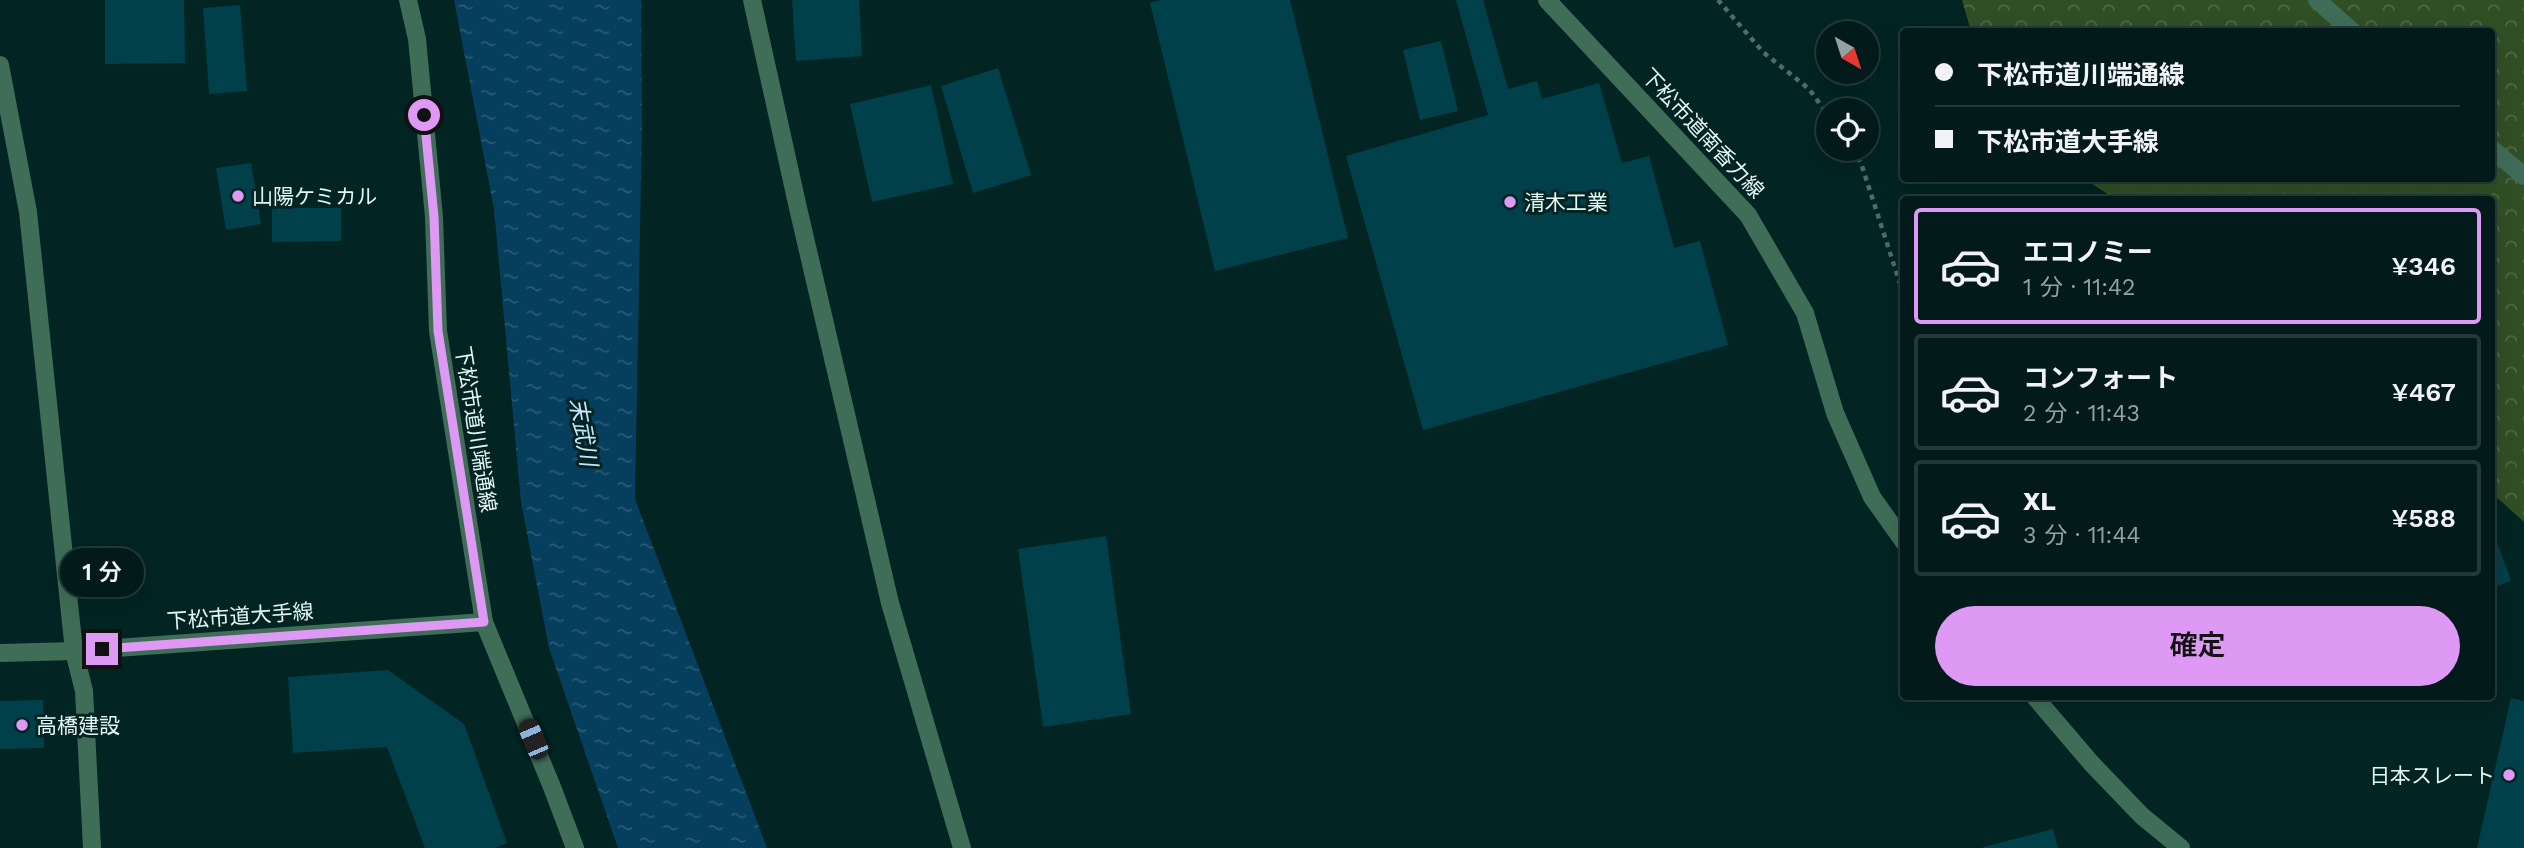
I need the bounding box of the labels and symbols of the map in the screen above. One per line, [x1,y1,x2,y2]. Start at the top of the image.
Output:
north arrow [1816,21,1880,84]
street label: 下松市道南香力線 [1637,63,1769,203]
route start [408,99,440,131]
place label: 山陽ケミカル [252,184,377,209]
marker: 山陽ケミカル [230,188,246,204]
place label: 清木工業 [1524,190,1608,215]
marker: 清木工業 [1502,194,1518,210]
street label: 下松市道川端通線 [451,344,501,514]
water label: 末武川 [564,396,603,471]
callout: 1 分 [60,548,144,596]
street label: 下松市道大手線 [166,598,314,634]
route end [86,633,118,665]
place label: 高橋建設 [36,713,120,738]
car [516,716,551,762]
marker: 高橋建設 [14,717,30,733]
place label: 日本スレート [2369,763,2495,788]
marker: 日本スレート [2501,767,2517,783]

